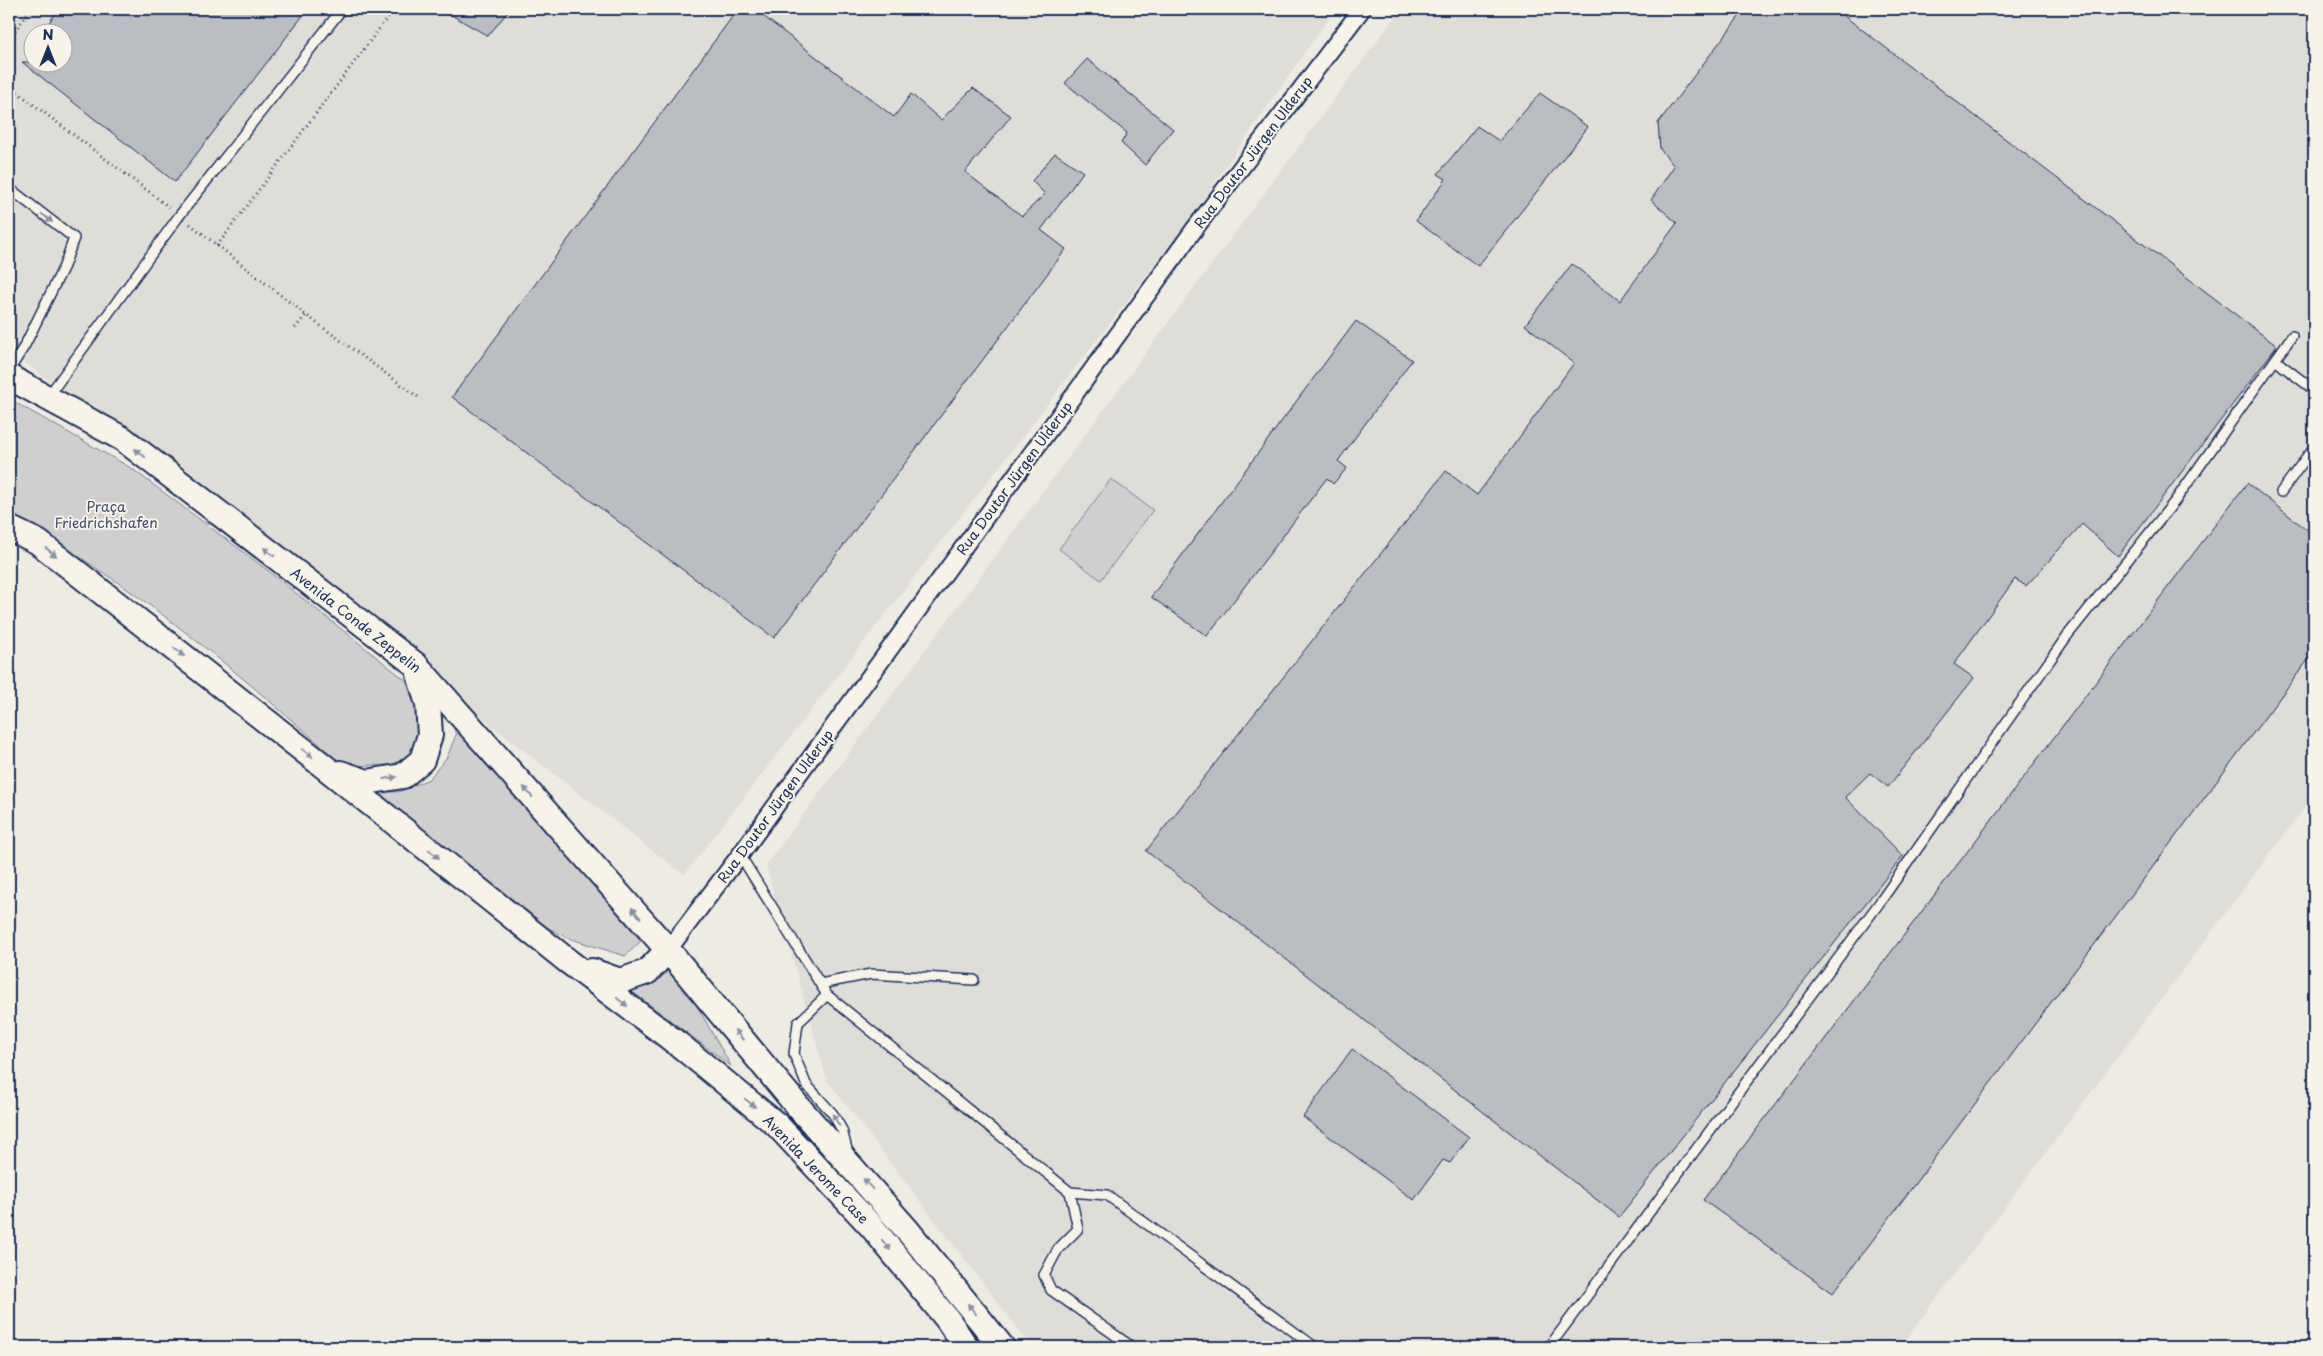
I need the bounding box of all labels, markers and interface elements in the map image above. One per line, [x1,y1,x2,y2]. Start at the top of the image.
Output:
north arrow [22,22,72,72]
text: N [42,24,54,45]
street label: Rua Doutor Jürgen Ulderup [1189,72,1317,232]
one-way arrow [40,212,53,223]
street label: Rua Doutor Jürgen Ulderup [951,397,1077,559]
one-way arrow [134,447,147,458]
park label: Praça Friedrichshafen [54,496,158,533]
one-way arrow [263,546,276,557]
one-way arrow [44,547,57,558]
street label: Avenida Conde Zeppelin [286,562,426,678]
one-way arrow [172,647,185,658]
street label: Rua Doutor Jürgen Ulderup [712,725,838,887]
one-way arrow [300,747,313,758]
one-way arrow [382,774,398,782]
one-way arrow [522,786,534,798]
one-way arrow [427,848,440,859]
one-way arrow [630,907,641,920]
one-way arrow [615,997,629,1007]
one-way arrow [733,1029,744,1042]
one-way arrow [743,1097,756,1108]
street label: Avenida Jerome Case [758,1110,874,1228]
one-way arrow [832,1113,841,1127]
one-way arrow [862,1179,874,1191]
one-way arrow [881,1238,892,1251]
one-way arrow [967,1302,978,1315]

